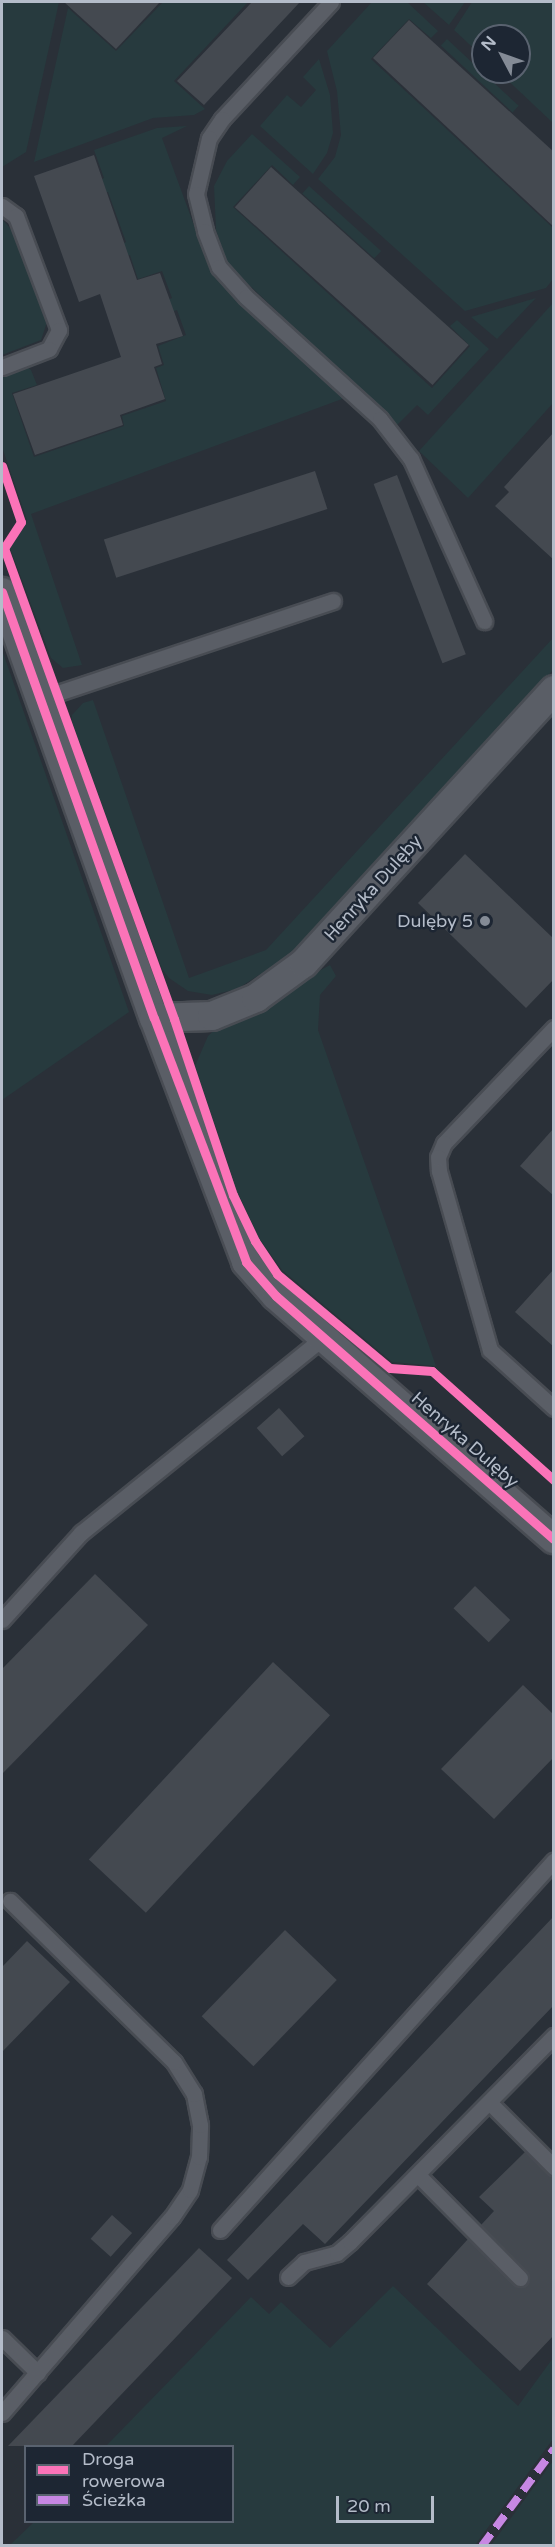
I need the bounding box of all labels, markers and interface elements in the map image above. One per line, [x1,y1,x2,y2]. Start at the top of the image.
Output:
north arrow [471,24,531,84]
text: N [477,32,501,55]
street label: Henryka Dulęby [320,830,426,946]
place label: Dulęby 5 [397,910,473,932]
marker: Dulęby 5 [478,914,492,928]
street label: Henryka Dulęby [407,1387,523,1493]
legend [24,2445,234,2523]
text: Droga rowerowa [82,2448,165,2492]
scale bar [339,2484,436,2522]
text: Ścieżka [82,2489,146,2511]
text: 20 m [347,2495,391,2517]

